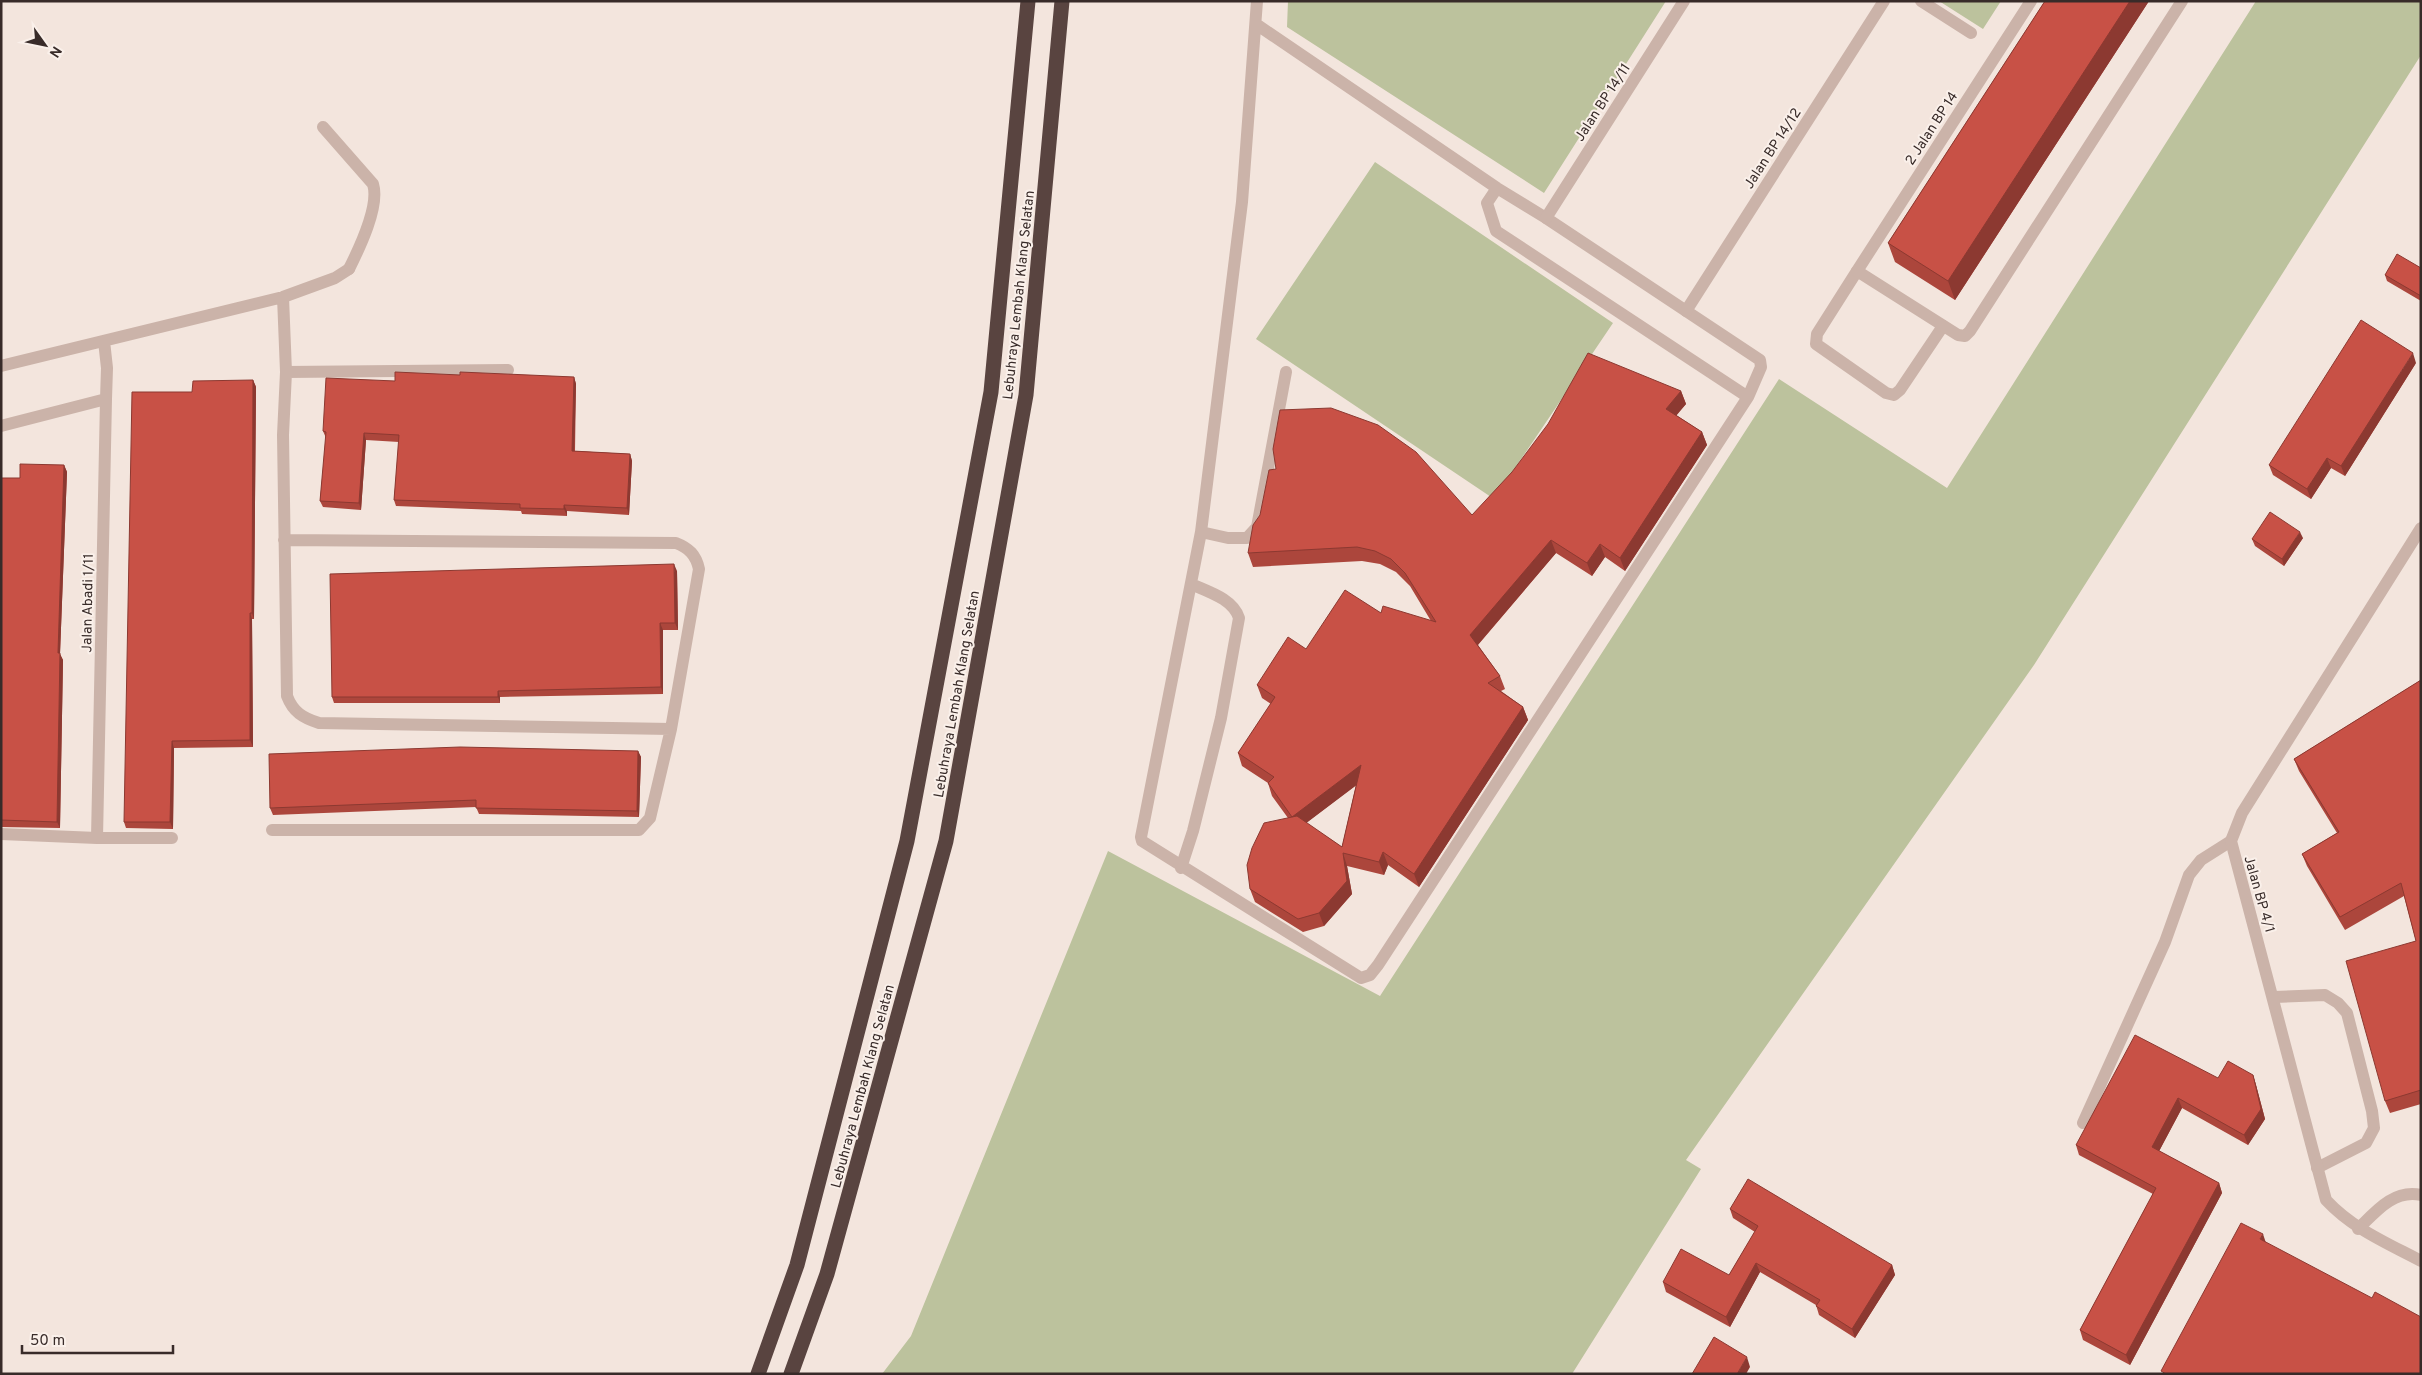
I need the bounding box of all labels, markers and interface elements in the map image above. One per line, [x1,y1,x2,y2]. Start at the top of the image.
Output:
north arrow [20,20,70,70]
text: N [45,42,65,60]
street label: Jalan BP 14/11 [1572,61,1635,145]
street label: 2 Jalan BP 14 [1902,89,1962,169]
street label: Jalan BP 14/12 [1741,105,1806,192]
street label: Lebuhraya Lembah Klang Selatan [1000,190,1039,401]
street label: Jalan Abadi 1/11 [79,553,98,653]
street label: Lebuhraya Lembah Klang Selatan [931,589,984,799]
street label: Jalan BP 4/1 [2239,854,2278,935]
street label: Lebuhraya Lembah Klang Selatan [828,983,899,1190]
scale bar [22,1322,174,1354]
text: 50 m [30,1332,65,1351]

